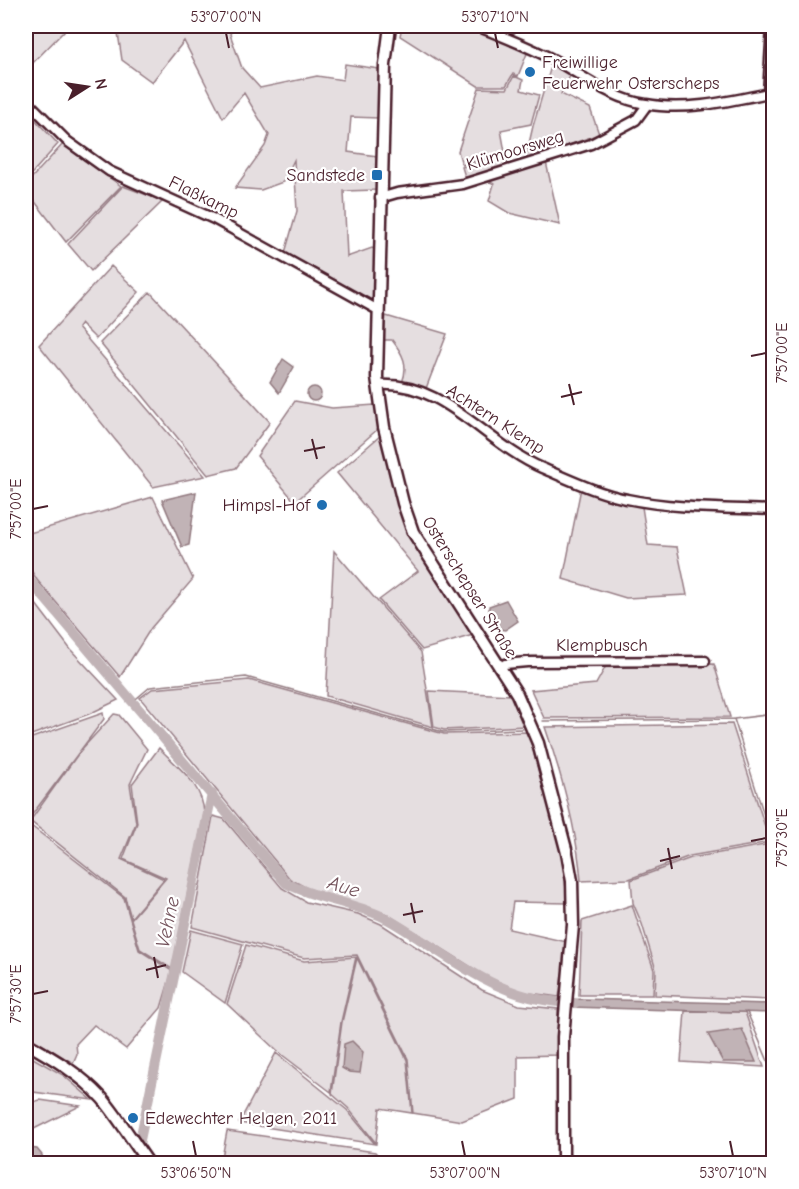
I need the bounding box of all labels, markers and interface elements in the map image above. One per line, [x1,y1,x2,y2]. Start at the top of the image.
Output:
text: 53°07'00"N [191,8,261,26]
text: 53°07'10"N [461,8,529,26]
place label: Freiwillige Feuerwehr Osterscheps [542,52,720,94]
north arrow [57,57,117,117]
marker: Freiwillige Feuerwehr Osterscheps [523,65,537,79]
text: N [91,77,111,91]
street label: Klümoorsweg [464,126,566,175]
place label: Sandstede [287,165,365,186]
marker: Sandstede [370,168,384,182]
street label: Flaßkamp [165,172,242,223]
text: 7°57'00"E [773,323,791,383]
street label: Achtern Klemp [443,380,549,459]
text: 7°57'00"E [7,479,25,539]
place label: Himpsl-Hof [222,495,311,516]
marker: Himpsl-Hof [315,498,329,512]
street label: Osterschepser Straße [417,512,522,662]
street label: Klempbusch [556,635,648,656]
text: 7°57'30"E [773,809,791,867]
water label: Aue [324,870,363,902]
water label: Vehne [151,894,184,950]
text: 7°57'30"E [7,965,25,1023]
place label: Edewechter Helgen, 2011 [145,1108,337,1129]
marker: Edewechter Helgen, 2011 [126,1111,140,1125]
text: 53°06'50"N [161,1164,231,1182]
text: 53°07'00"N [430,1164,500,1182]
text: 53°07'10"N [699,1164,767,1182]

